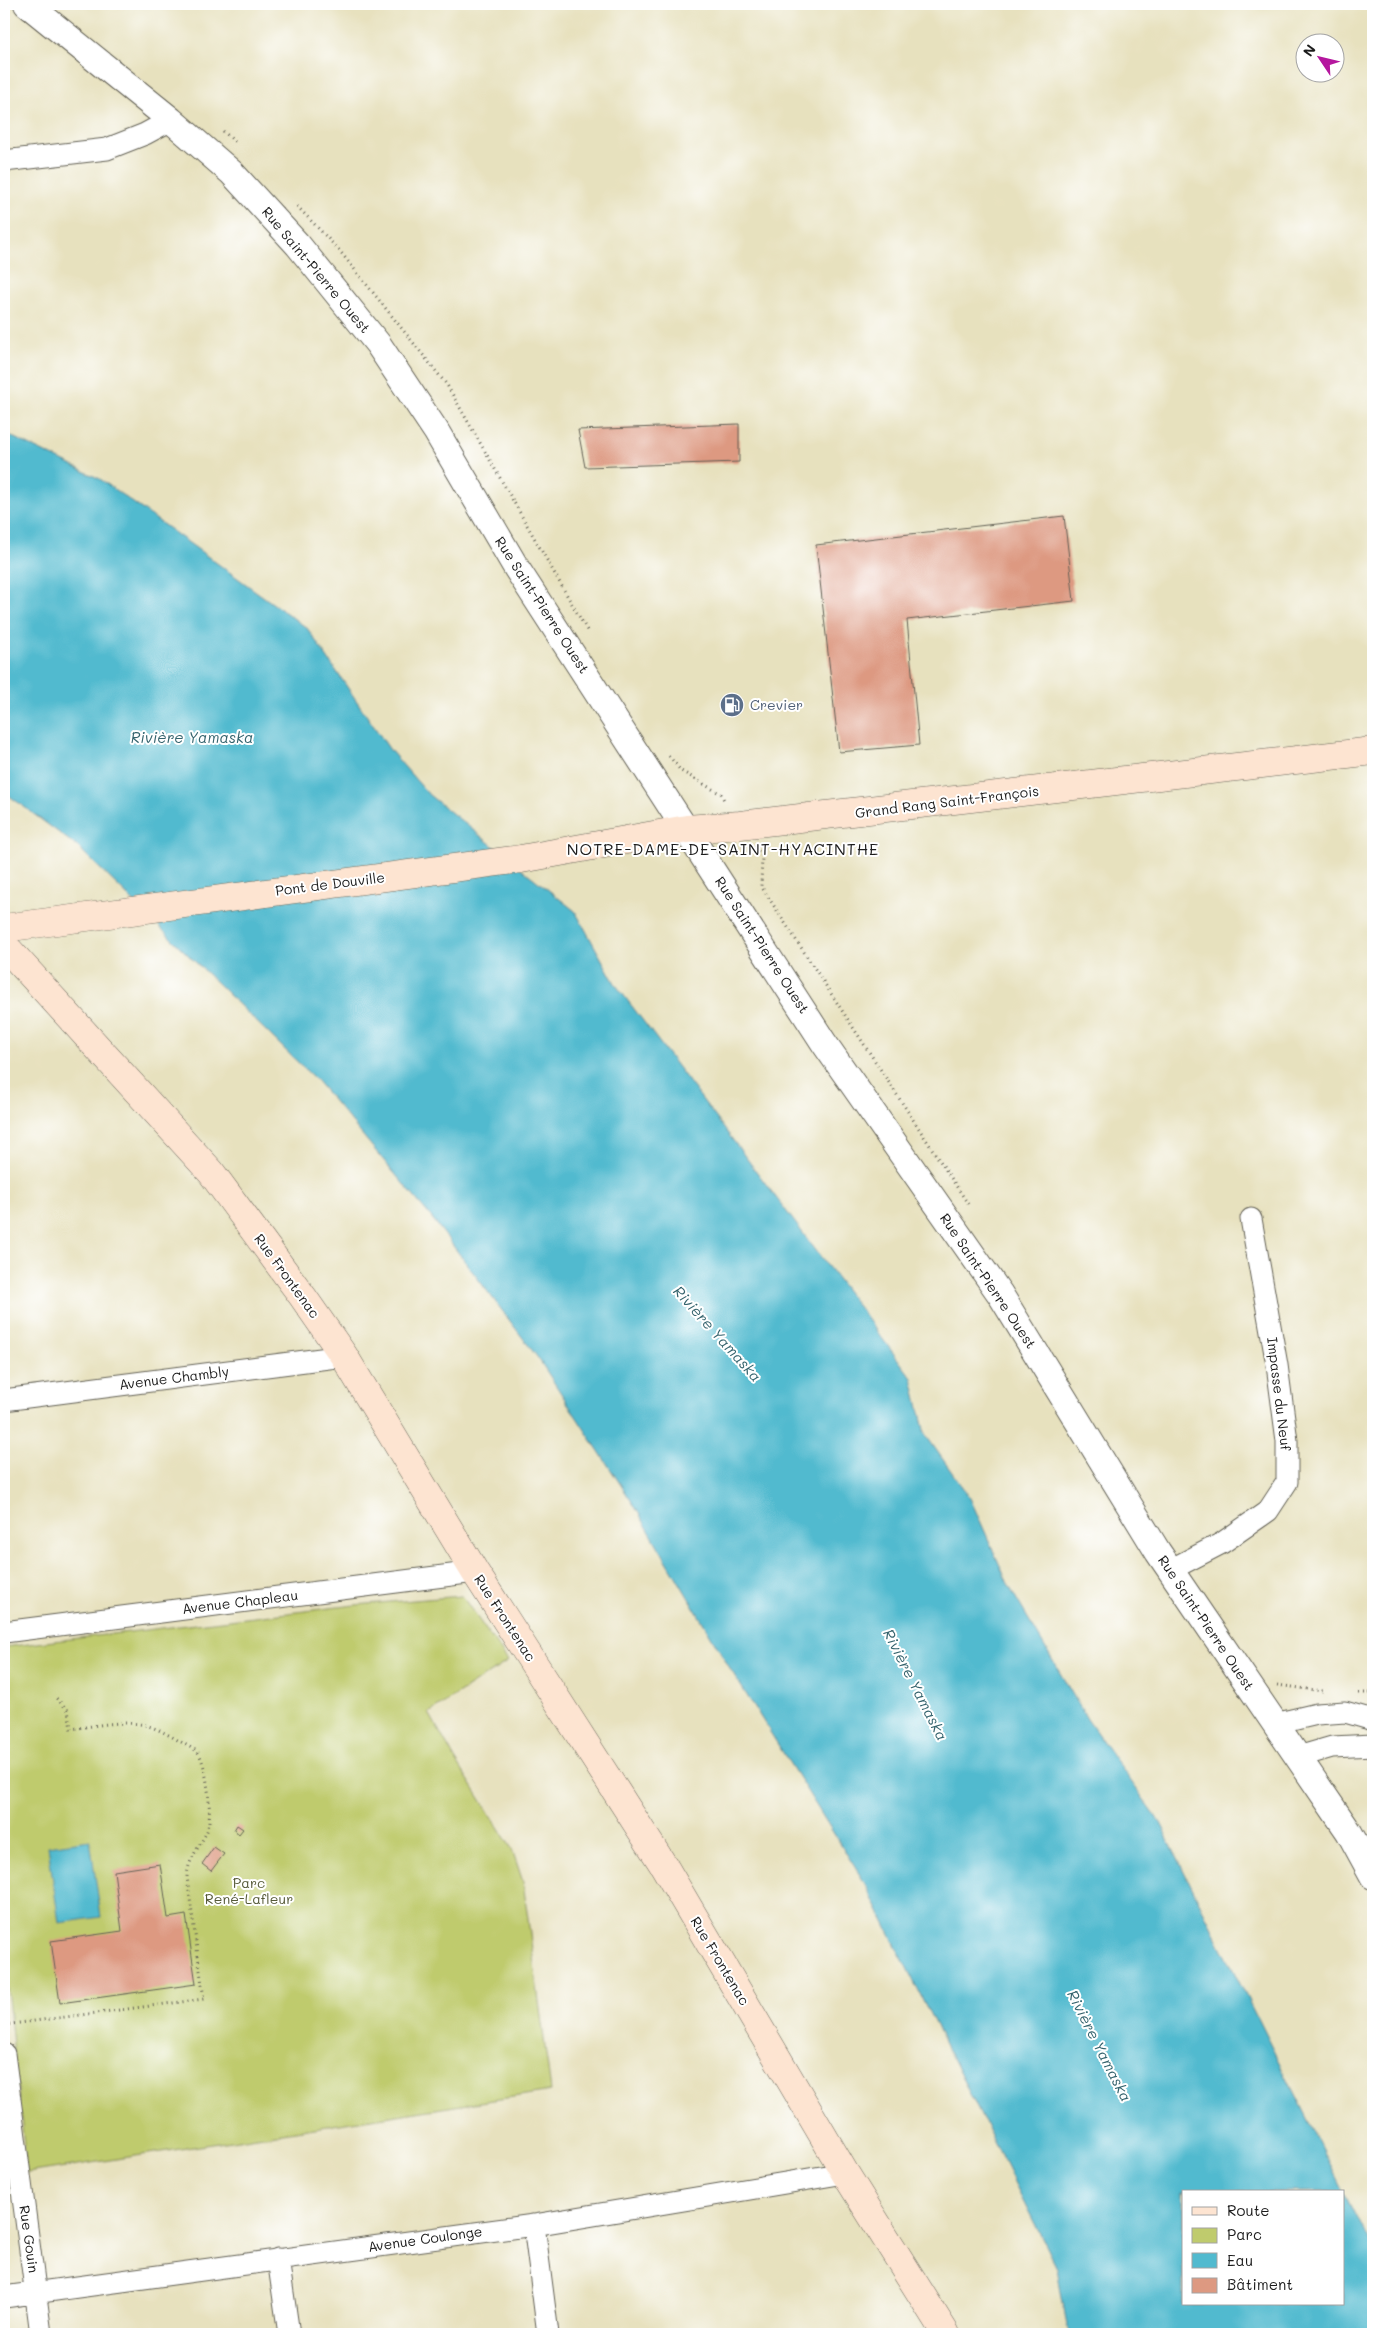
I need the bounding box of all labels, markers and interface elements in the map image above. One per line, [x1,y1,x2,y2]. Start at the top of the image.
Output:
north arrow [1294,32,1344,82]
text: N [1298,40,1320,60]
street label: Rue Saint-Pierre Ouest [258,202,375,337]
street label: Rue Saint-Pierre Ouest [491,533,594,677]
fuel station icon: Crevier [719,692,745,718]
place label: Crevier [750,695,803,714]
water label: Rivière Yamaska [131,727,253,747]
street label: Grand Rang Saint-François [854,781,1040,822]
district label: NOTRE-DAME-DE-SAINT-HYACINTHE [567,838,879,859]
street label: Pont de Douville [274,867,386,900]
street label: Rue Saint-Pierre Ouest [711,873,814,1017]
street label: Rue Saint-Pierre Ouest [936,1209,1041,1352]
street label: Rue Frontenac [250,1230,325,1322]
water label: Rivière Yamaska [669,1281,766,1386]
street label: Impasse du Neuf [1263,1336,1296,1452]
street label: Avenue Chambly [118,1361,230,1394]
street label: Rue Saint-Pierre Ouest [1154,1551,1259,1694]
street label: Rue Frontenac [470,1571,541,1665]
street label: Avenue Chapleau [181,1585,299,1618]
water label: Rivière Yamaska [879,1625,953,1744]
park label: Parc René-Lafleur [205,1873,293,1908]
street label: Rue Frontenac [686,1913,754,2009]
water label: Rivière Yamaska [1063,1986,1137,2105]
legend [1182,2190,1344,2306]
text: Route [1227,2200,1270,2220]
street label: Rue Gouin [15,2204,44,2274]
street label: Avenue Coulonge [367,2221,483,2256]
text: Parc [1227,2224,1262,2244]
text: Eau [1227,2250,1253,2270]
text: Bâtiment [1227,2274,1293,2294]

